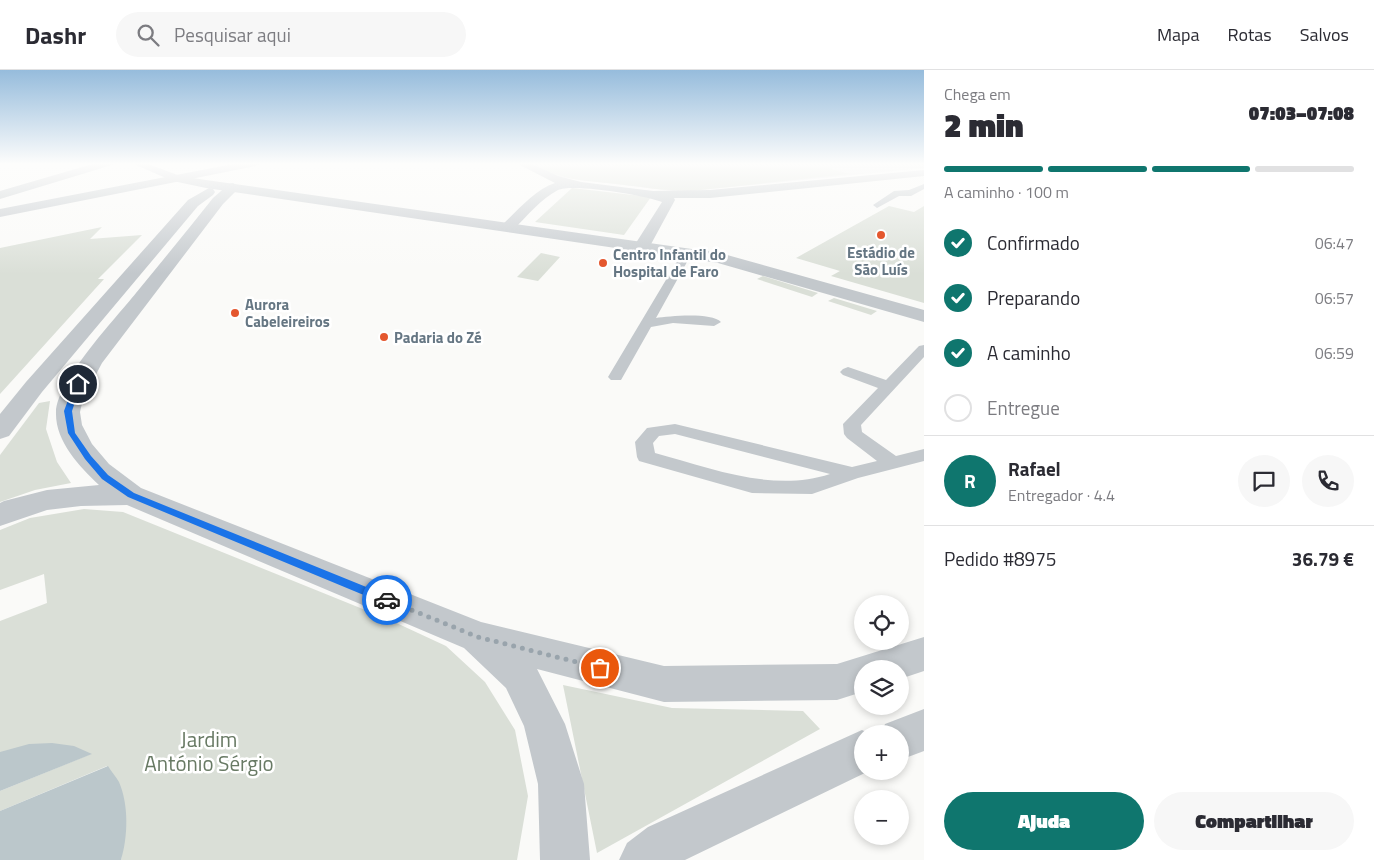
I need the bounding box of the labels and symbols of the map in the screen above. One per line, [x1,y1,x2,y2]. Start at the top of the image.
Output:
marker: Estádio de São Luís [875,229,887,241]
place label: Estádio de São Luís [847,241,915,281]
place label: Centro Infantil do Hospital de Faro [613,243,726,283]
marker: Centro Infantil do Hospital de Faro [597,257,609,269]
place label: Aurora Cabeleireiros [245,293,330,333]
marker: Aurora Cabeleireiros [229,307,241,319]
place label: Padaria do Zé [394,326,482,349]
marker: Padaria do Zé [378,331,390,343]
pin [57,363,99,405]
courier [362,575,412,625]
pin [579,647,621,689]
park label: Jardim António Sérgio [144,723,274,779]

